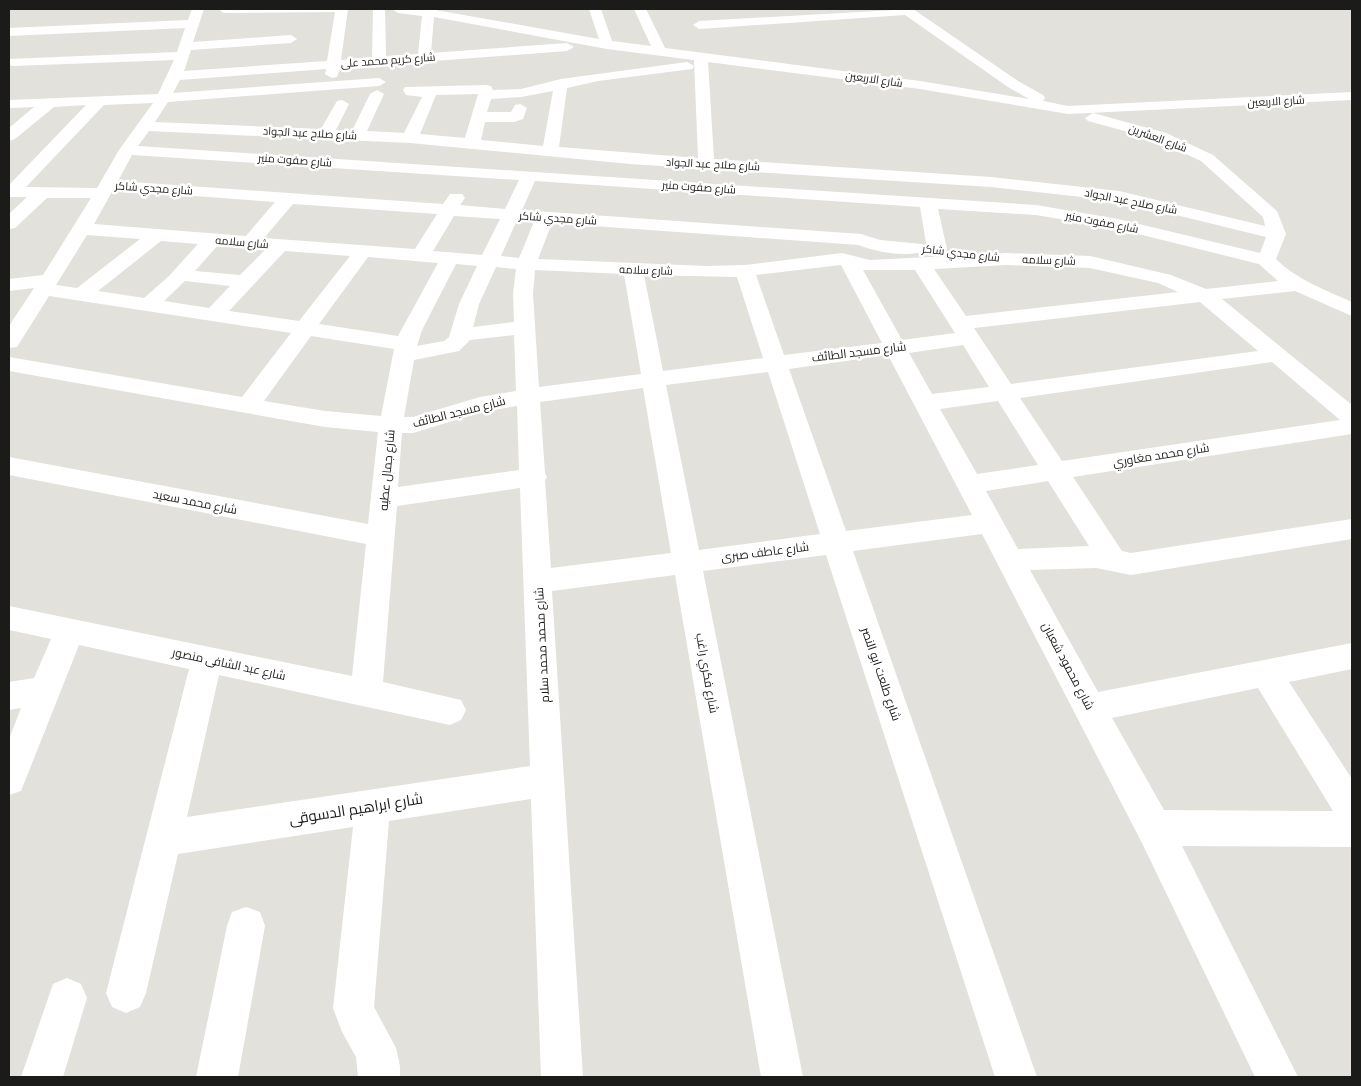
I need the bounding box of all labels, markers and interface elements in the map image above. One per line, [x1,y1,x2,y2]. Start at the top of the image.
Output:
street label: شارع كريم محمد على [340,49,436,71]
street label: شارع الاربعين [844,67,904,91]
street label: شارع الاربعين [1247,92,1305,110]
street label: شارع العشرين [1127,120,1189,156]
street label: شارع صلاح عبد الجواد [263,123,357,143]
street label: شارع صفوت منير [256,149,333,171]
street label: شارع صلاح عبد الجواد [666,154,760,174]
street label: شارع صفوت منير [660,176,737,198]
street label: شارع مجدي شاكر [113,177,194,200]
street label: شارع صلاح عبد الجواد [1083,184,1179,218]
street label: شارع مجدي شاكر [517,207,598,230]
street label: شارع صفوت منير [1063,207,1140,237]
street label: شارع سلامه [215,232,269,252]
street label: شارع مجدي شاكر [920,240,1001,267]
street label: شارع سلامه [1022,251,1076,269]
street label: شارع سلامه [619,261,673,279]
street label: شارع مسجد الطائف [811,336,907,367]
street label: شارع مسجد الطائف [410,391,507,432]
street label: شارع جمال عطيه [373,429,400,511]
street label: شارع محمد مغاوري [1111,438,1211,472]
street label: شارع محمد سعيد [151,484,239,519]
street label: شارع عاطف صبرى [720,537,810,566]
street label: شارع محمد محمد سلام [529,587,554,703]
street label: شارع محمود شعبان [1037,619,1100,713]
street label: شارع طلعت ابو النصر [856,623,906,723]
street label: شارع فكري راغب [690,631,724,715]
street label: شارع عبد الشافى منصور [170,642,288,685]
street label: شارع ابراهيم الدسوقى [287,787,424,830]

